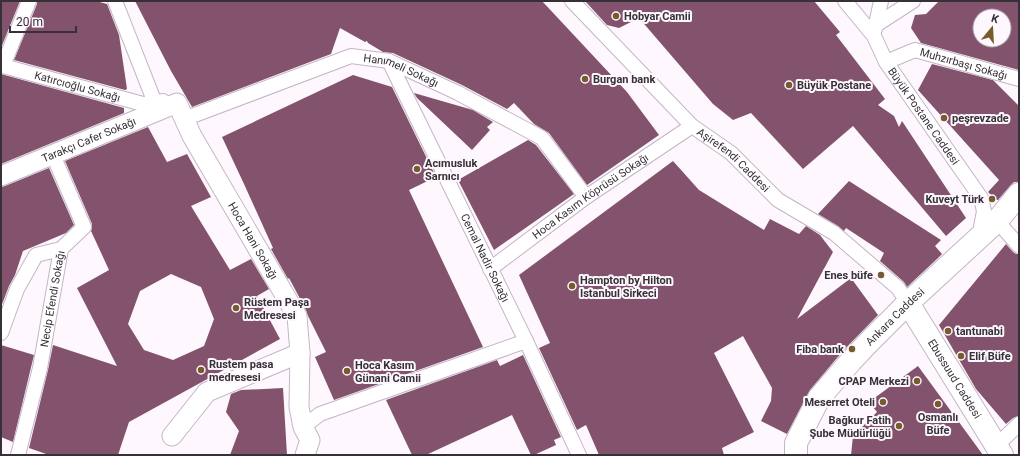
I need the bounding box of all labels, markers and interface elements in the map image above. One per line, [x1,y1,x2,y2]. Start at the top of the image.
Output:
scale bar [10,8,76,34]
north arrow [972,8,1012,48]
place label: Hobyar Camii [624,10,691,23]
marker: Hobyar Camii [611,11,621,21]
text: K [990,12,1001,27]
text: 20 m [16,15,43,29]
street label: Muhzırbaşı Sokağı [918,46,1009,82]
street label: Hanımeli Sokağı [363,52,440,90]
street label: Büyük Postane Caddesi [885,65,962,167]
street label: Katırcıoğlu Sokağı [33,69,122,105]
place label: Burgan bank [593,73,655,86]
marker: Burgan bank [580,74,590,84]
place label: Büyük Postane [797,79,871,92]
marker: Büyük Postane [784,80,794,90]
place label: peşrevzade [952,112,1009,125]
marker: peşrevzade [939,113,949,123]
street label: Tarakçı Cafer Sokağı [40,115,138,165]
street label: Aşirefendi Caddesi [694,125,772,195]
street label: Hoca Kasım Köprüsü Sokağı [530,151,651,242]
place label: Acımusluk Sarnıcı [425,157,478,183]
marker: Acımusluk Sarnıcı [412,164,422,174]
place label: Kuveyt Türk [925,193,984,206]
marker: Kuveyt Türk [987,194,997,204]
street label: Hoca Hani Sokağı [225,200,280,282]
street label: Cemal Nadir Sokağı [458,212,512,304]
street label: Necip Efendi Sokağı [38,250,68,348]
place label: Enes büfe [824,269,873,282]
marker: Enes büfe [876,270,886,280]
place label: Hampton by Hilton Istanbul Sirkeci [580,274,672,300]
marker: Hampton by Hilton Istanbul Sirkeci [567,281,577,291]
street label: Ankara Caddesi [863,285,927,348]
place label: Rüstem Paşa Medresesi [244,296,309,322]
marker: Rüstem Paşa Medresesi [231,303,241,313]
place label: tantunabi [956,325,1003,338]
marker: tantunabi [943,326,953,336]
street label: Ebussuud Caddesi [925,337,984,421]
place label: Fiba bank [796,343,844,356]
marker: Fiba bank [847,344,857,354]
place label: Elif Büfe [969,350,1011,363]
marker: Elif Büfe [956,351,966,361]
place label: Rustem pasa medresesi [209,358,274,384]
place label: Hoca Kasım Günani Camii [355,359,421,385]
marker: Rustem pasa medresesi [196,365,206,375]
marker: Hoca Kasım Günani Camii [342,366,352,376]
place label: CPAP Merkezi [839,375,909,388]
marker: CPAP Merkezi [912,376,922,386]
place label: Meserret Oteli [804,396,875,409]
marker: Meserret Oteli [878,397,888,407]
marker: Osmanlı Büfe [933,399,943,409]
place label: Osmanlı Büfe [918,411,958,437]
place label: Bağkur Fatih Şube Müdürlüğü [810,414,891,440]
marker: Bağkur Fatih Şube Müdürlüğü [894,421,904,431]

